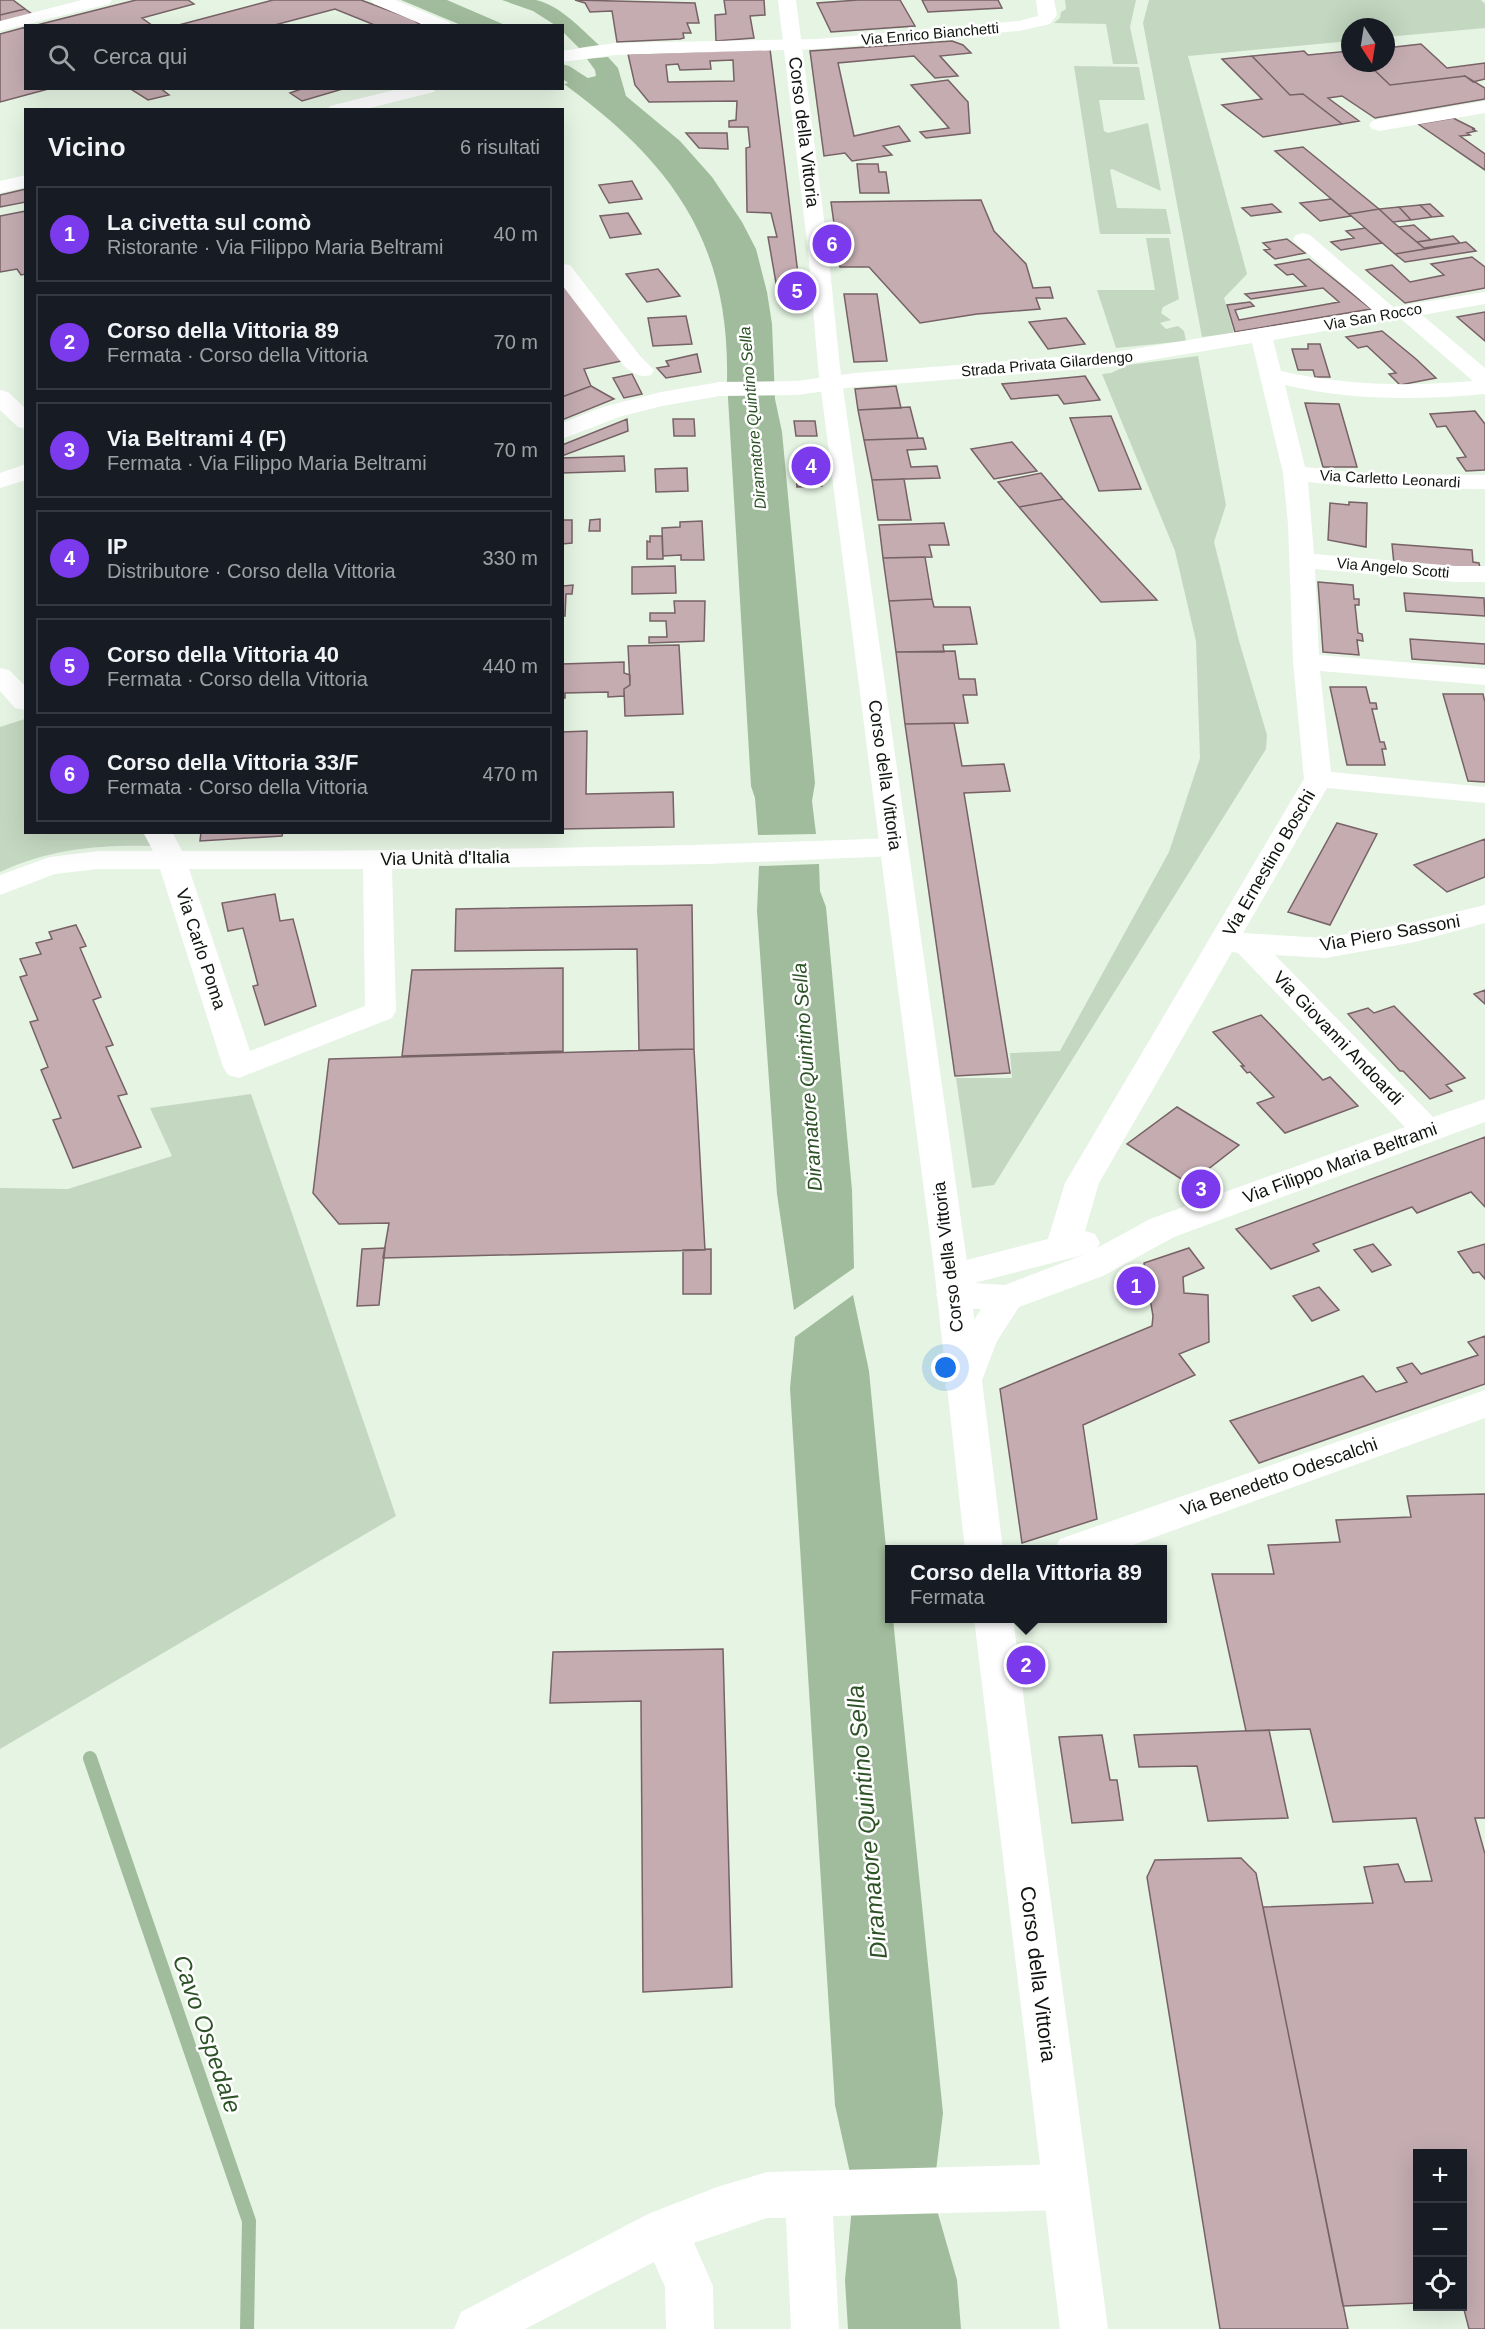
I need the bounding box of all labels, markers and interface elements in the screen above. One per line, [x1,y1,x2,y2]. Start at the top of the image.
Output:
north arrow [1341,18,1395,72]
street label: Via Enrico Bianchetti [860,19,1000,48]
search box [24,24,564,90]
icon: search [45,41,78,74]
text: Cerca qui [93,44,187,69]
street label: Corso della Vittoria [785,55,823,210]
text: Vicino [48,132,126,162]
text: 6 risultati [460,136,540,158]
text: La civetta sul comò [107,210,311,235]
pin: 6 [812,222,852,266]
text: 1 [64,223,75,245]
text: 40 m [494,223,538,245]
text: Ristorante · Via Filippo Maria Beltrami [107,236,443,258]
pin: 5 [778,268,816,314]
street label: Via San Rocco [1323,300,1423,333]
text: Corso della Vittoria 89 [107,318,339,343]
water label: Diramatore Quintino Sella [736,326,769,510]
text: 2 [64,331,75,353]
text: 70 m [494,331,538,353]
text: Fermata · Corso della Vittoria [107,344,368,366]
street label: Strada Privata Gilardengo [960,348,1134,379]
text: Via Beltrami 4 (F) [107,426,286,451]
text: 3 [64,439,75,461]
text: 70 m [494,439,538,461]
pin: 4 [792,444,830,488]
text: Fermata · Via Filippo Maria Beltrami [107,452,427,474]
street label: Via Carletto Leonardi [1319,466,1461,491]
text: IP [107,534,128,559]
text: 4 [64,547,75,569]
text: 330 m [482,547,538,569]
street label: Via Angelo Scotti [1336,554,1450,581]
text: Distributore · Corso della Vittoria [107,560,396,582]
text: Corso della Vittoria 40 [107,642,339,667]
text: 5 [64,655,75,677]
text: 440 m [482,655,538,677]
text: Fermata · Corso della Vittoria [107,668,368,690]
street label: Corso della Vittoria [865,698,906,853]
text: Corso della Vittoria 33/F [107,750,358,775]
text: 6 [64,763,75,785]
text: 470 m [482,763,538,785]
text: Fermata · Corso della Vittoria [107,776,368,798]
street label: Via Ernestino Boschi [1219,786,1319,940]
street label: Via Unità d'Italia [380,847,511,869]
street label: Via Carlo Poma [172,886,230,1013]
street label: Via Piero Sassoni [1318,911,1462,955]
water label: Diramatore Quintino Sella [788,962,826,1192]
street label: Via Giovanni Andoardi [1269,967,1407,1109]
street label: Via Filippo Maria Beltrami [1240,1119,1440,1207]
pin: 3 [1182,1166,1220,1212]
street label: Corso della Vittoria [929,1179,967,1334]
pin: 1 [1116,1264,1156,1308]
your location [931,1353,960,1382]
street label: Via Benedetto Odescalchi [1178,1434,1380,1520]
popup [885,1545,1167,1623]
text: Corso della Vittoria 89 [910,1560,1142,1585]
text: Fermata [910,1586,985,1608]
pin: 2 [1006,1642,1046,1688]
water label: Diramatore Quintino Sella [841,1684,892,1960]
street label: Corso della Vittoria [1016,1885,1061,2064]
water label: Cavo Ospedale [168,1951,247,2116]
map controls [1413,2149,1467,2311]
button: + [1413,2149,1467,2203]
button: − [1413,2203,1467,2257]
button: locate [1413,2257,1467,2311]

